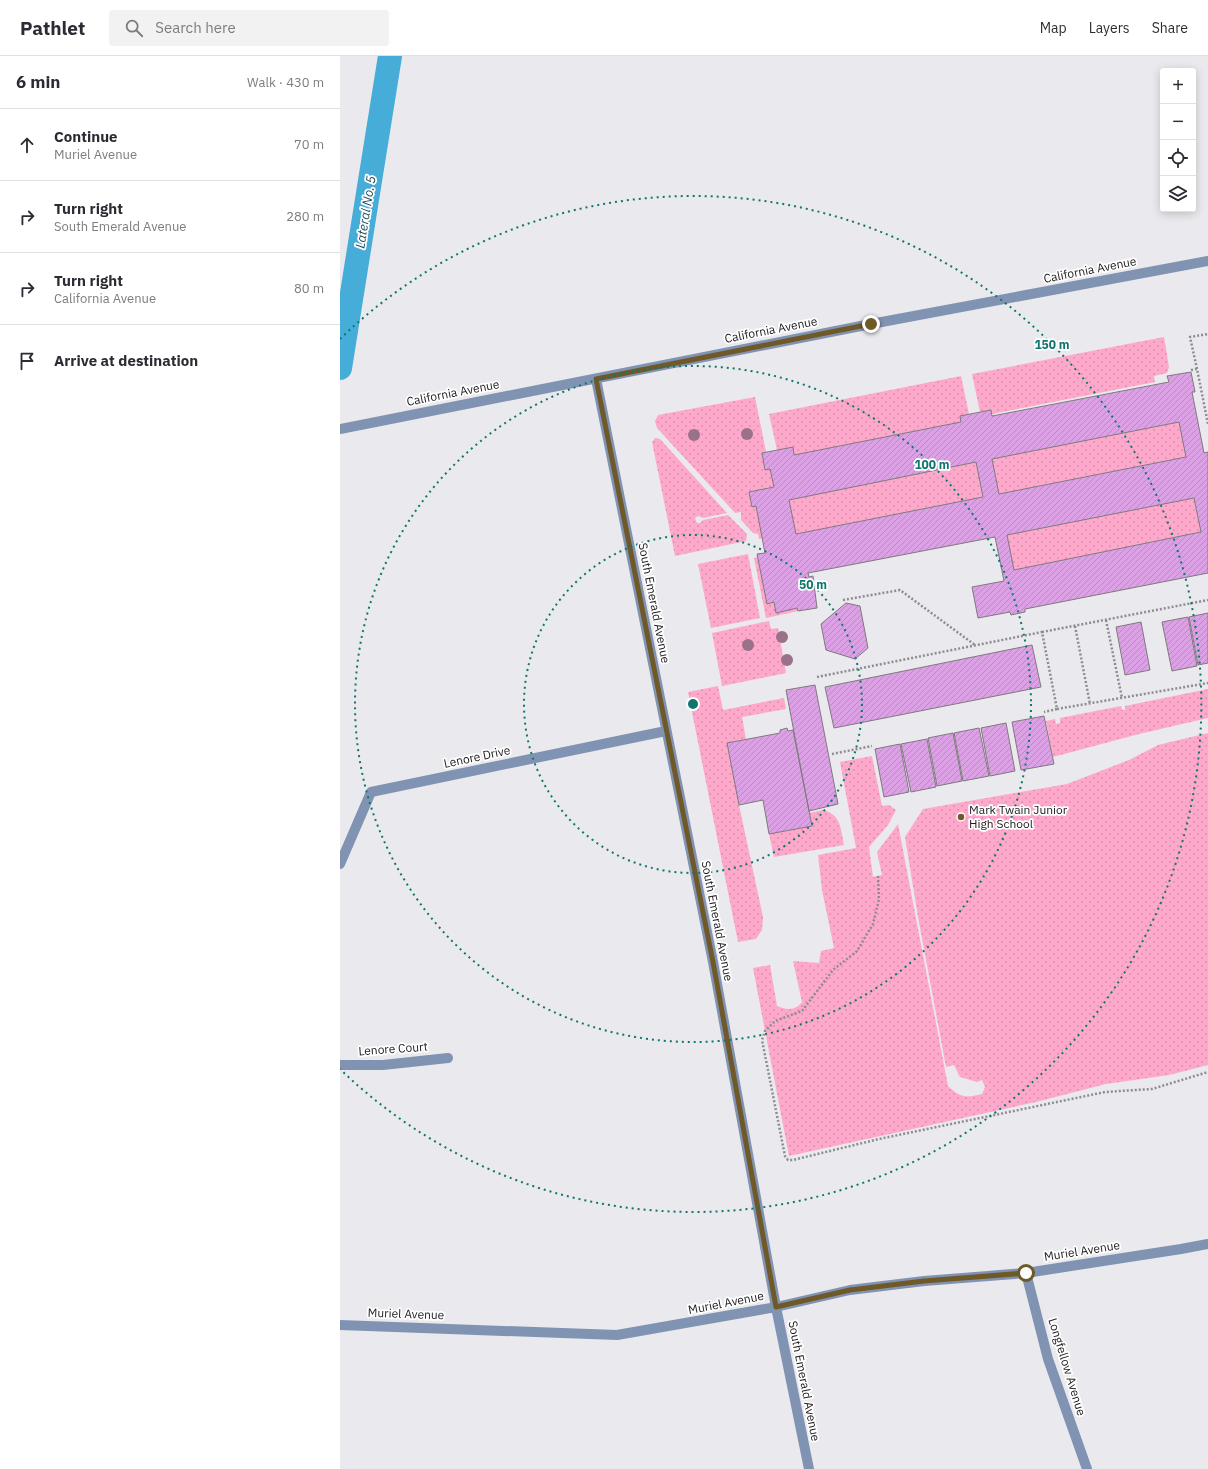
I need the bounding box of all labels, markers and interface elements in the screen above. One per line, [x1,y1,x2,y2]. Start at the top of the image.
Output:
search box [109,10,389,46]
text: Pathlet [20,16,85,40]
icon: search [123,17,145,39]
text: Search here [155,18,236,37]
text: Map [1040,19,1067,37]
text: Layers [1089,19,1130,37]
text: Share [1152,19,1188,37]
map controls [1160,68,1196,212]
button: + [1160,68,1196,104]
text: 6 min [16,71,60,93]
text: Walk · 430 m [247,74,324,91]
button: − [1160,104,1196,140]
text: Continue [54,127,118,146]
icon: ahead [16,134,38,156]
text: 70 m [294,136,324,153]
button: locate [1160,140,1196,176]
text: Muriel Avenue [54,146,137,163]
water label: Lateral No. 5 [351,174,380,250]
button: layers [1160,176,1196,212]
text: Turn right [54,199,123,218]
icon: right [16,206,38,228]
text: 280 m [286,208,324,225]
text: South Emerald Avenue [54,218,187,235]
street label: California Avenue [1042,253,1138,286]
text: Turn right [54,271,123,290]
icon: right [16,278,38,300]
text: 80 m [294,280,324,297]
text: California Avenue [54,290,156,307]
street label: California Avenue [723,313,819,346]
route end [862,315,880,333]
text: 150 m [1034,337,1070,352]
icon: arrive [16,350,38,372]
text: Arrive at destination [54,351,198,370]
street label: California Avenue [405,376,501,409]
text: 100 m [914,457,950,472]
street label: South Emerald Avenue [635,541,674,665]
text: 50 m [799,577,827,592]
centre of rings [686,697,700,711]
street label: Lenore Drive [442,742,512,771]
place label: Mark Twain Junior High School [969,802,1068,831]
marker: Mark Twain Junior High School [956,812,966,822]
street label: South Emerald Avenue [698,859,737,983]
street label: Lenore Court [358,1039,428,1058]
street label: Muriel Avenue [1043,1237,1121,1264]
route start [1017,1264,1035,1282]
street label: Muriel Avenue [687,1288,765,1317]
street label: Muriel Avenue [367,1305,445,1322]
street label: Longfellow Avenue [1045,1316,1090,1418]
street label: South Emerald Avenue [785,1319,824,1443]

